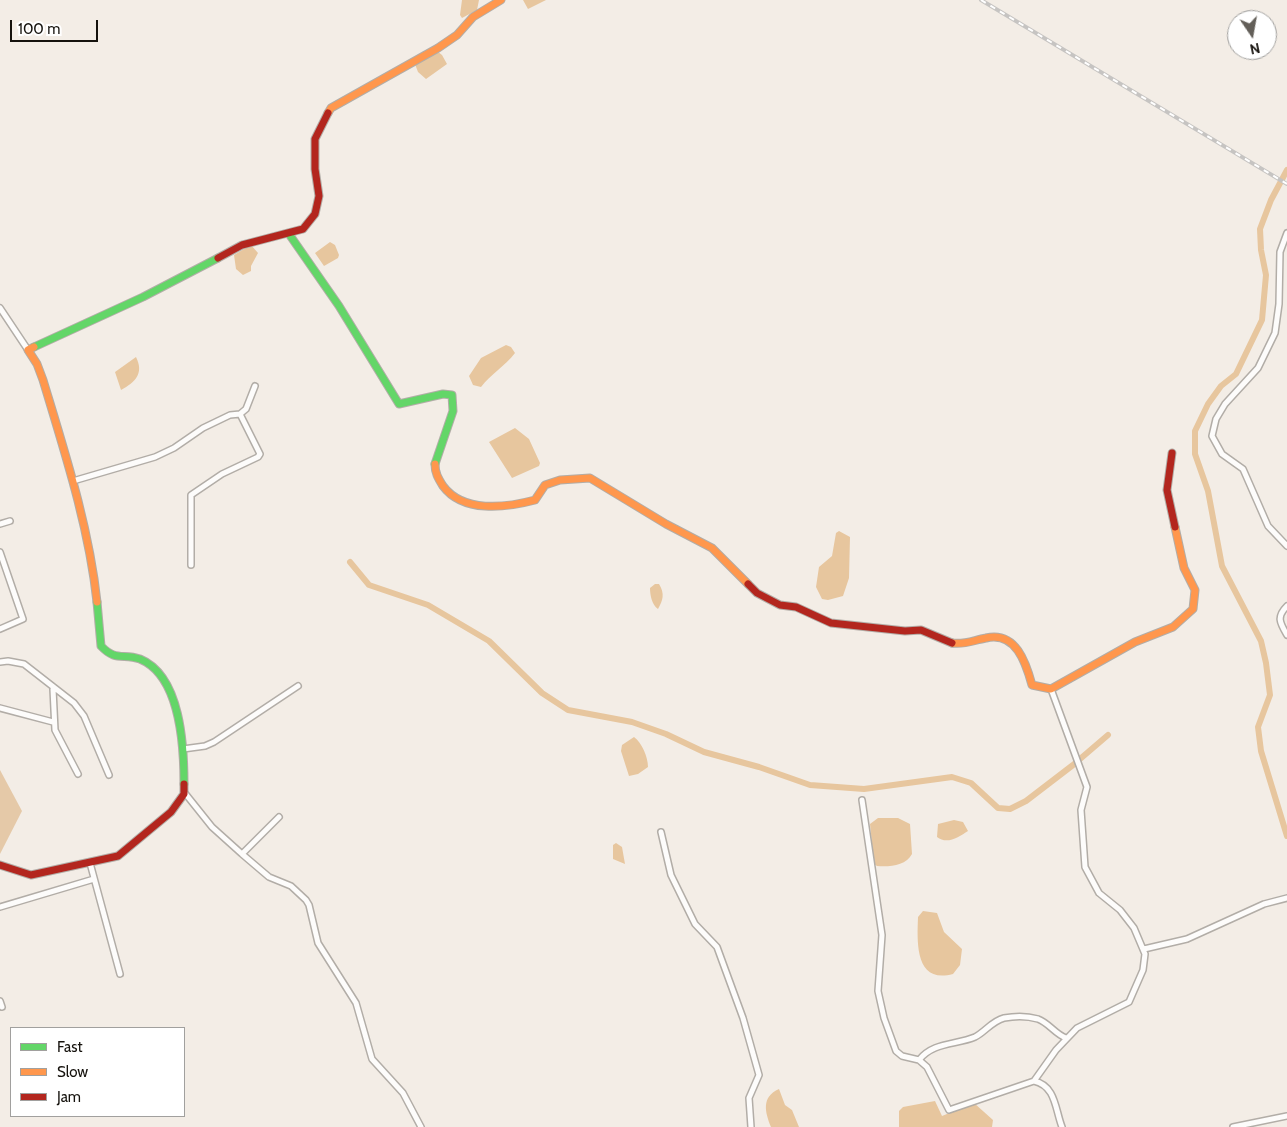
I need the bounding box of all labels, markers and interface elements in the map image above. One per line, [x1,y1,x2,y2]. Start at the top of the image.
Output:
scale bar [12,10,100,42]
north arrow [1227,10,1277,60]
text: 100 m [18,20,60,38]
text: N [1248,39,1262,59]
legend [10,1027,185,1117]
text: Fast [57,1038,82,1056]
text: Slow [57,1063,88,1081]
text: Jam [57,1088,81,1106]

